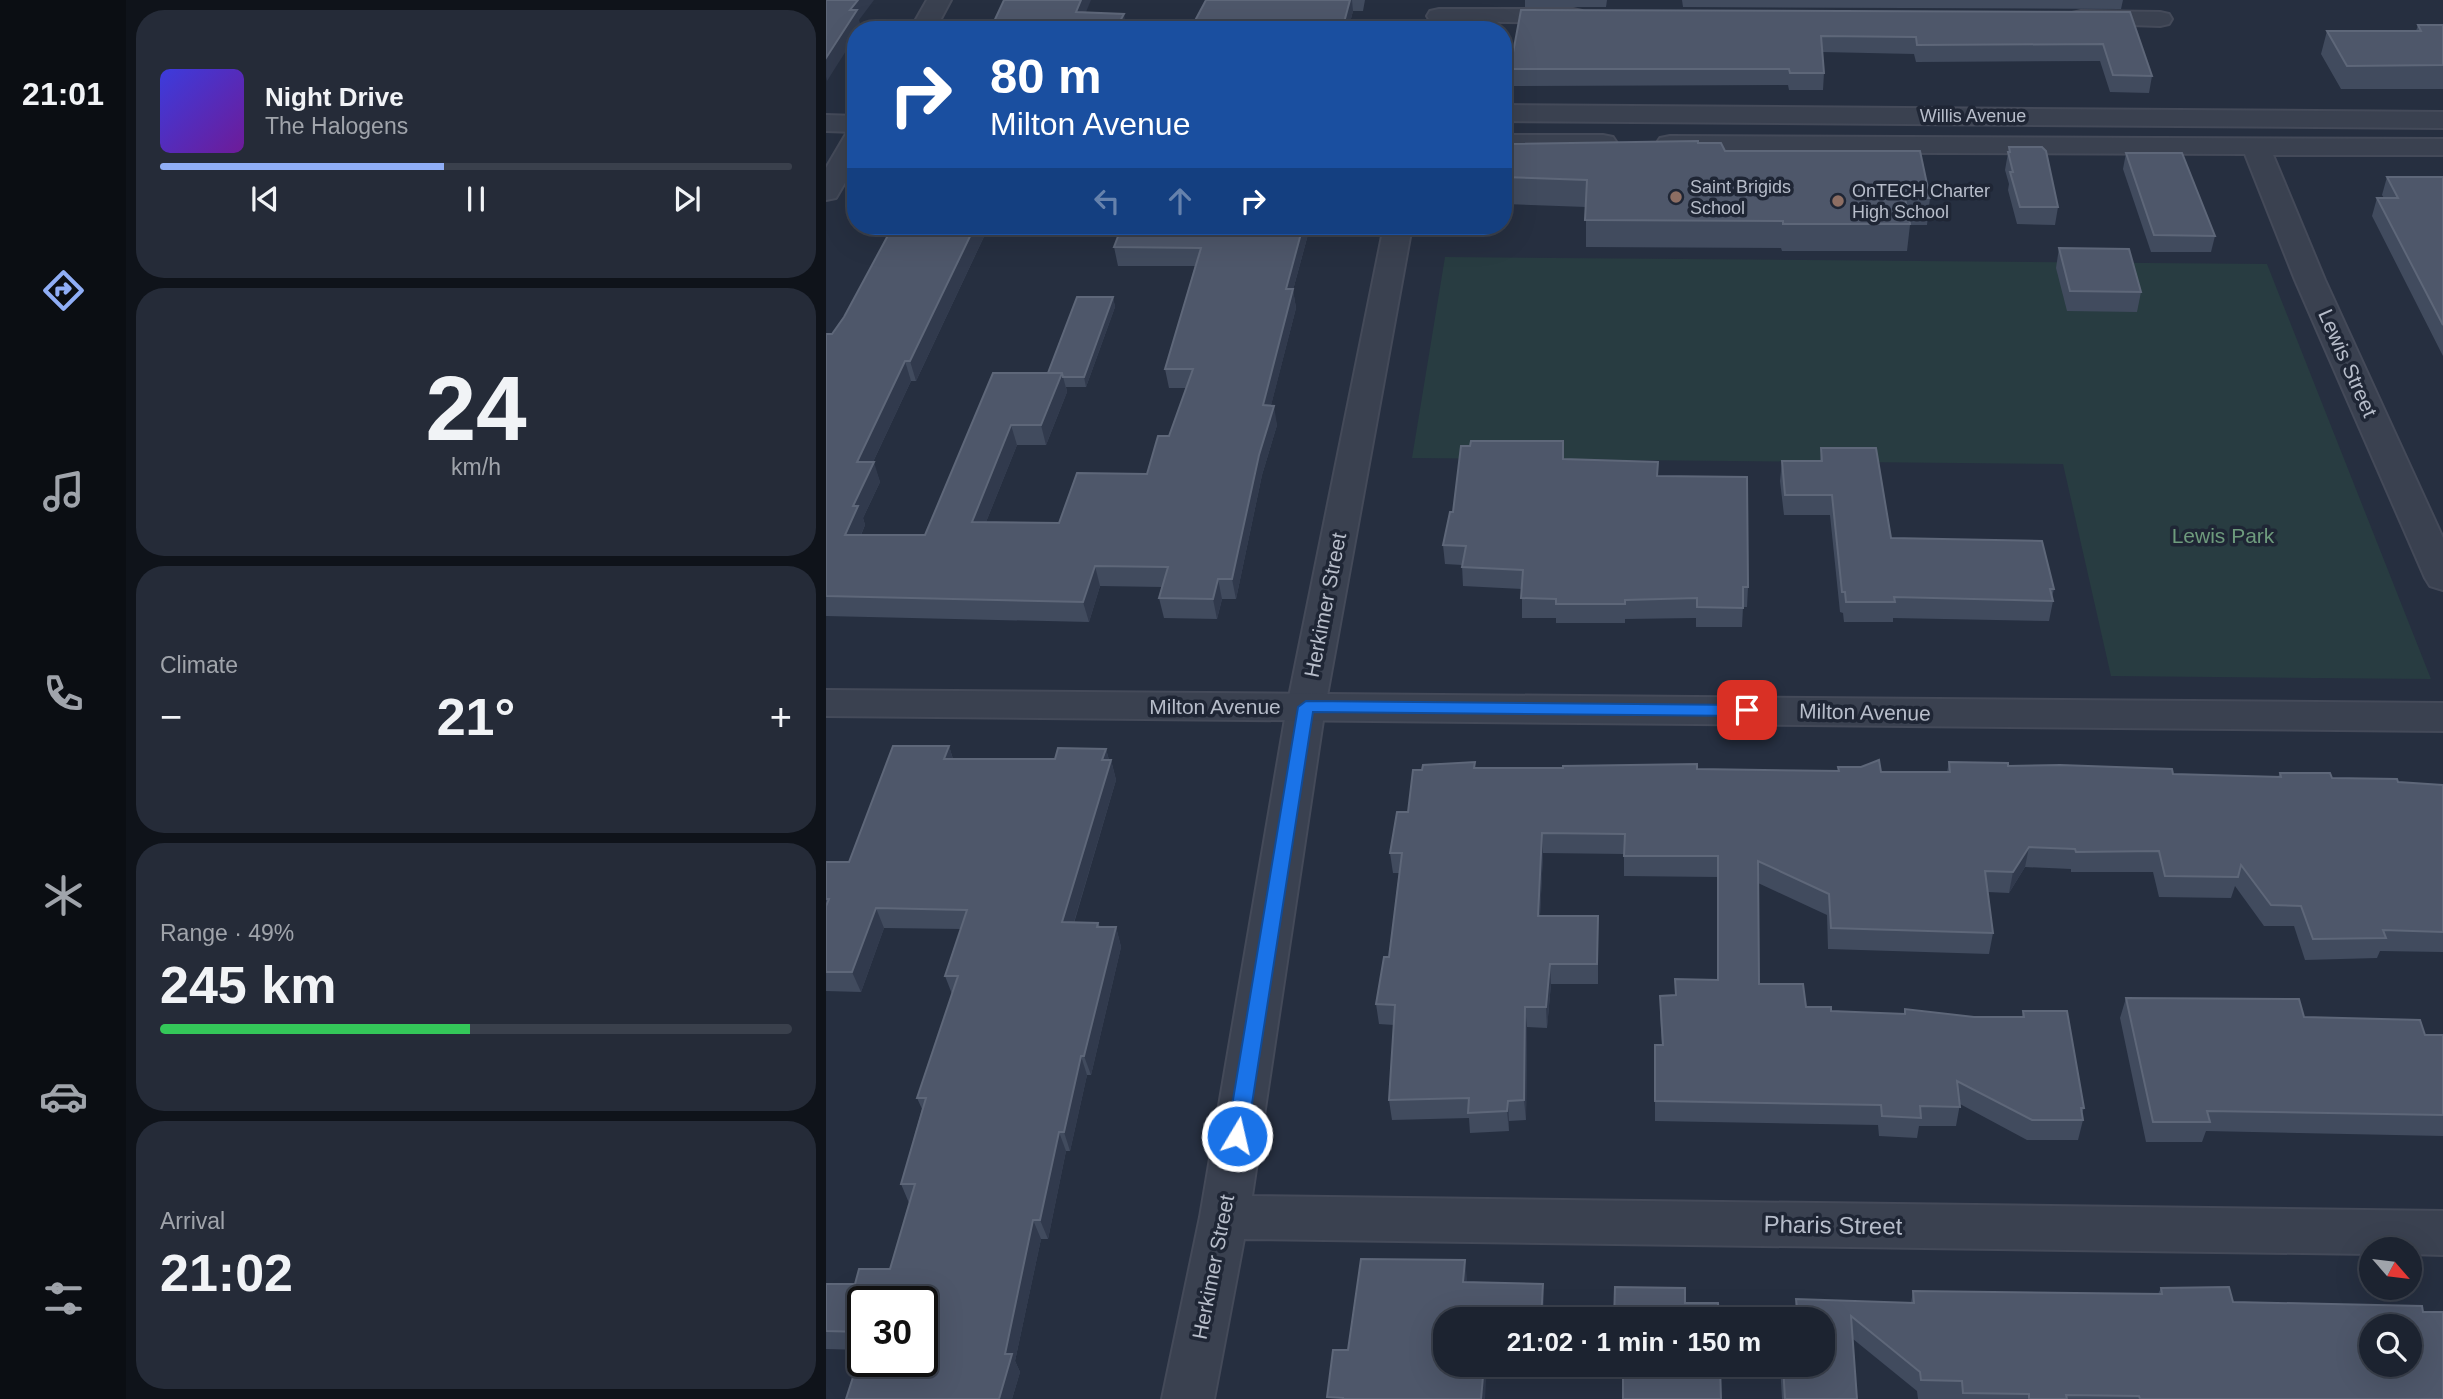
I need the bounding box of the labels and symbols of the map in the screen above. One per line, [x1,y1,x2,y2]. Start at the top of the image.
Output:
street label: Willis Avenue [1920,106,2026,126]
place label: Saint Brigids School [1690,177,1791,218]
place label: OnTECH Charter High School [1852,181,1990,222]
marker: Saint Brigids School [1668,189,1684,205]
marker: OnTECH Charter High School [1830,193,1846,209]
street label: Lewis Street [2314,306,2382,421]
park label: Lewis Park [2172,524,2275,547]
street label: Herkimer Street [1300,530,1350,679]
pin [1717,680,1777,740]
street label: Milton Avenue [1149,695,1281,718]
street label: Milton Avenue [1799,699,1931,725]
position arrow [1200,1099,1274,1173]
street label: Herkimer Street [1188,1192,1238,1341]
street label: Pharis Street [1763,1210,1903,1240]
north arrow [2359,1237,2422,1300]
speed limit sign: 30 [847,1286,938,1377]

